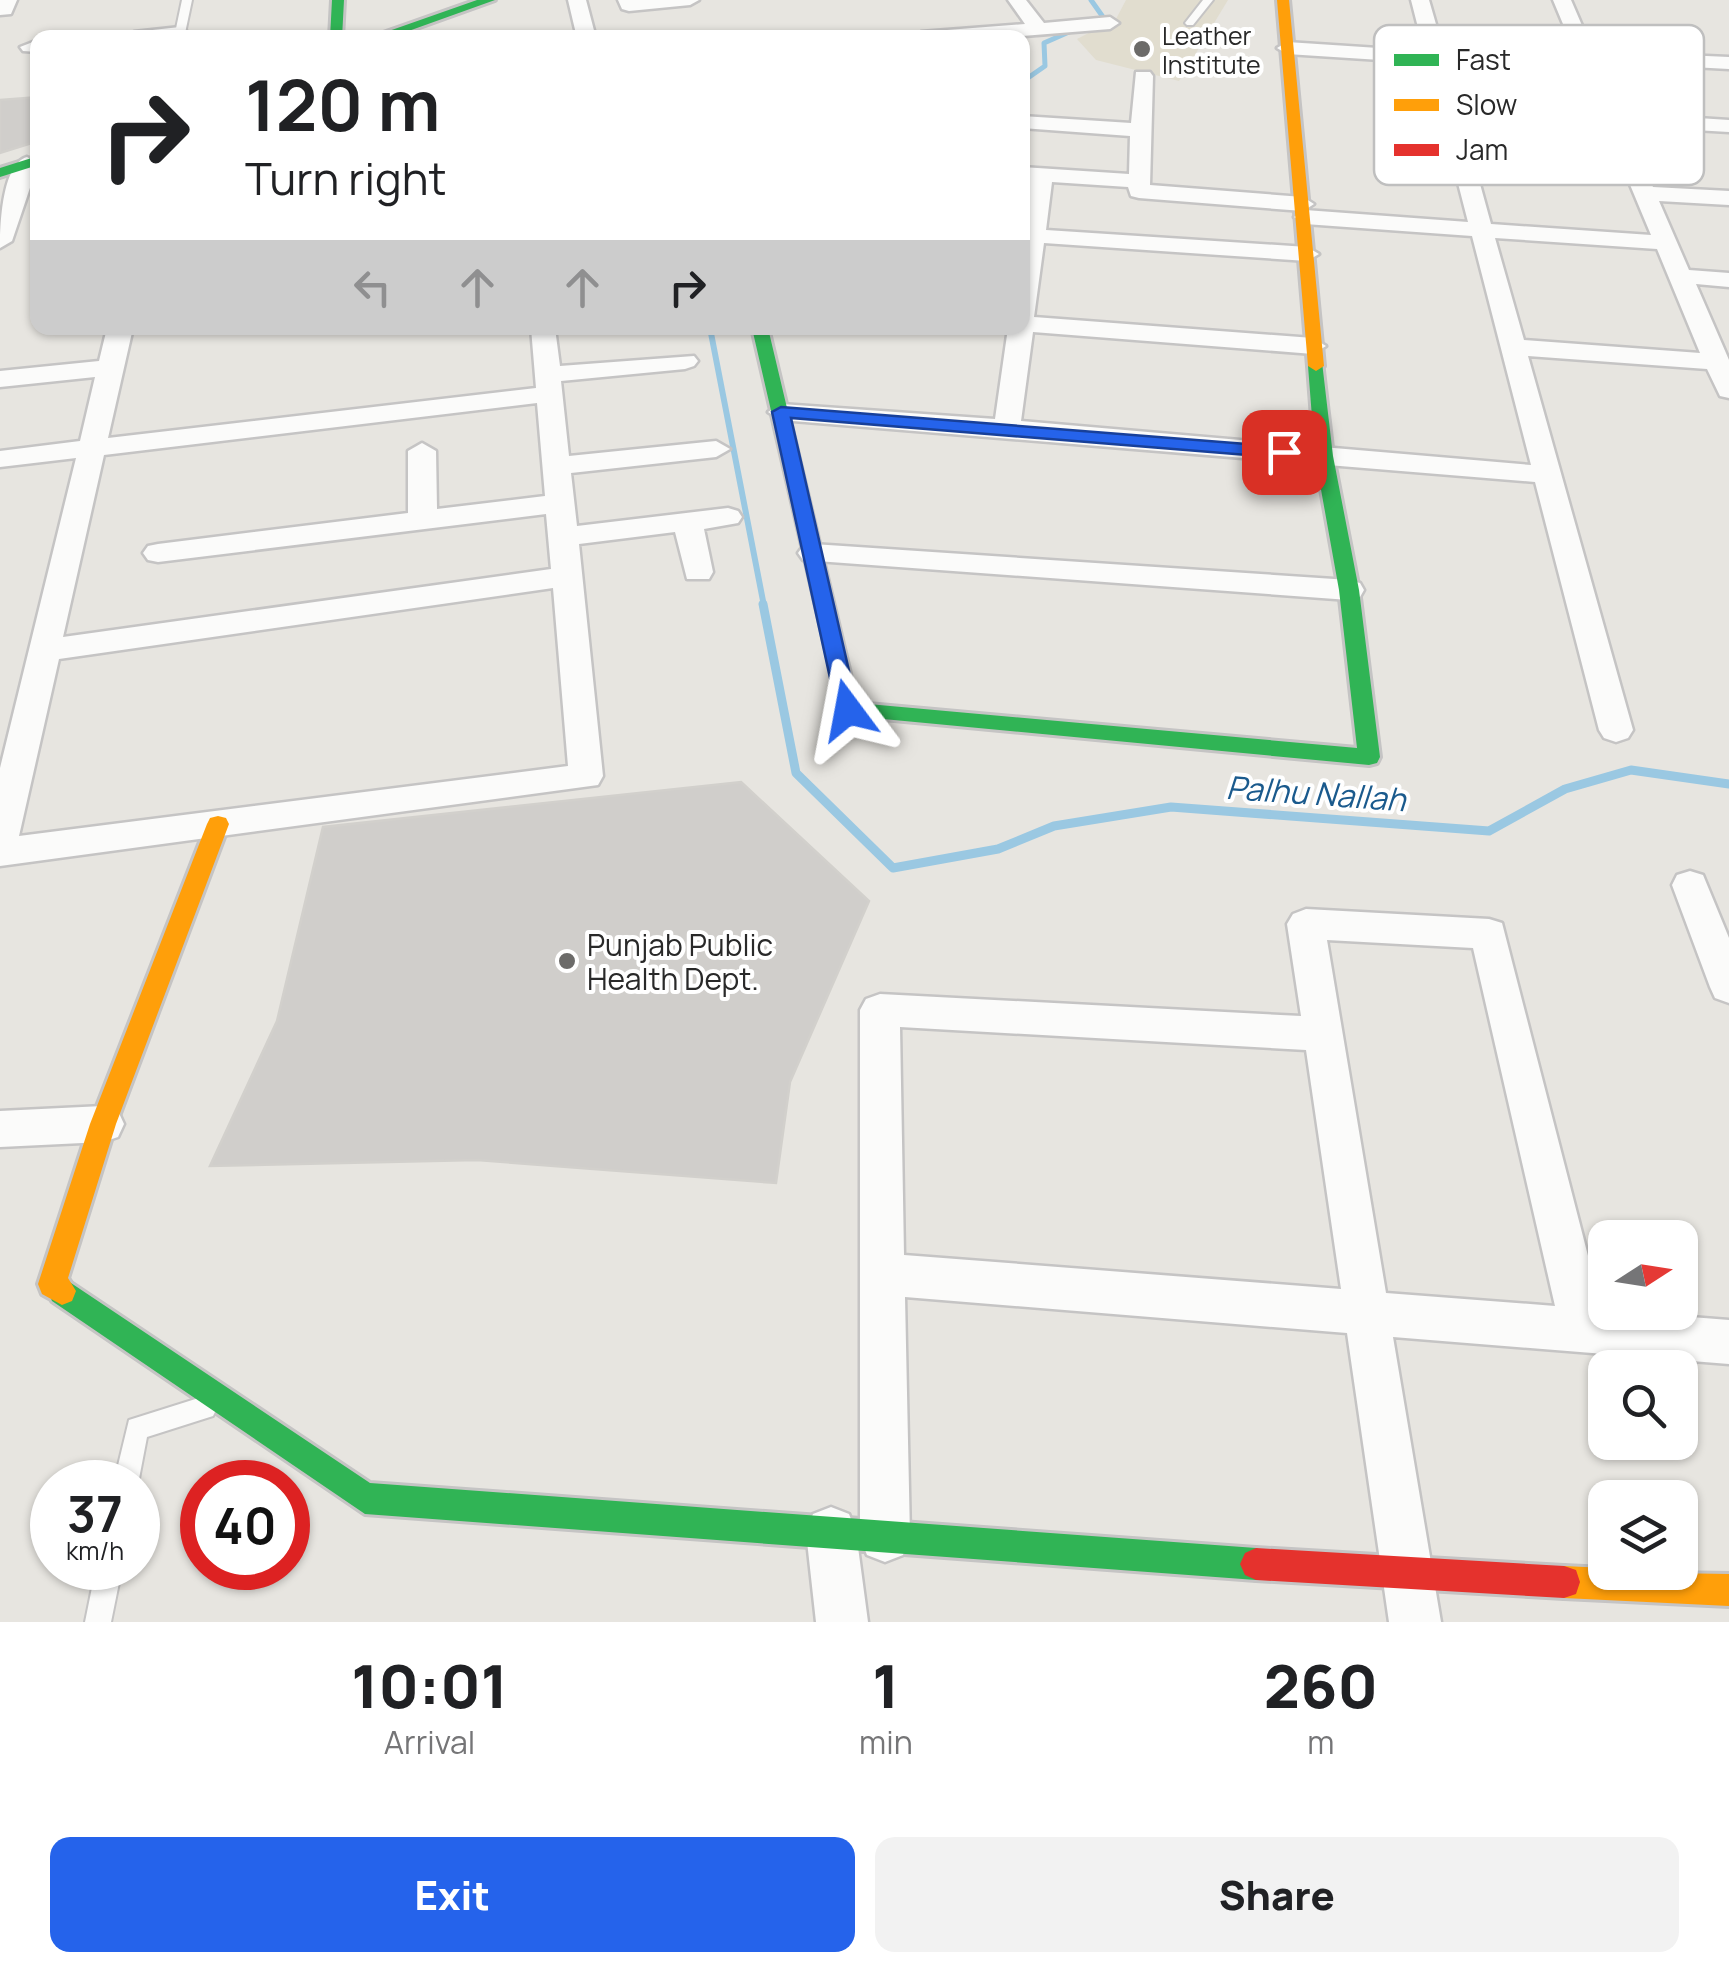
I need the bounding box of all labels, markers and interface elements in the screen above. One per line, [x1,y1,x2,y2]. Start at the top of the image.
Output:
place label: Leather Institute [1162,18,1261,82]
legend [1374,25,1704,185]
marker: Leather Institute [1131,38,1153,60]
text: Fast [1456,40,1511,78]
text: 120 m [245,56,440,152]
icon: right [80,70,210,200]
text: Slow [1456,85,1517,123]
text: Jam [1456,130,1508,168]
text: Turn right [245,147,446,209]
icon: left [345,260,400,315]
icon: ahead [450,260,505,315]
icon: ahead [555,260,610,315]
icon: right [660,260,715,315]
pin [1242,410,1327,495]
icon: arrive [1257,425,1312,480]
position arrow [796,658,900,762]
water label: Palhu Nallah [1225,765,1408,821]
place label: Punjab Public Health Dept. [587,924,773,999]
marker: Punjab Public Health Dept. [556,950,578,972]
north arrow [1588,1220,1698,1330]
map controls [1588,1220,1698,1590]
button: search [1588,1350,1698,1460]
speed limit sign: 40 [180,1460,310,1590]
text: 37 [67,1479,123,1547]
button: layers [1588,1480,1698,1590]
text: km/h [66,1533,124,1568]
text: 10:01 [351,1644,508,1726]
text: 1 [872,1644,900,1726]
text: 260 [1264,1644,1378,1726]
text: Arrival [384,1720,475,1764]
text: min [859,1720,913,1764]
text: m [1307,1720,1334,1764]
button: Exit [50,1837,855,1952]
button: Share [875,1837,1679,1952]

